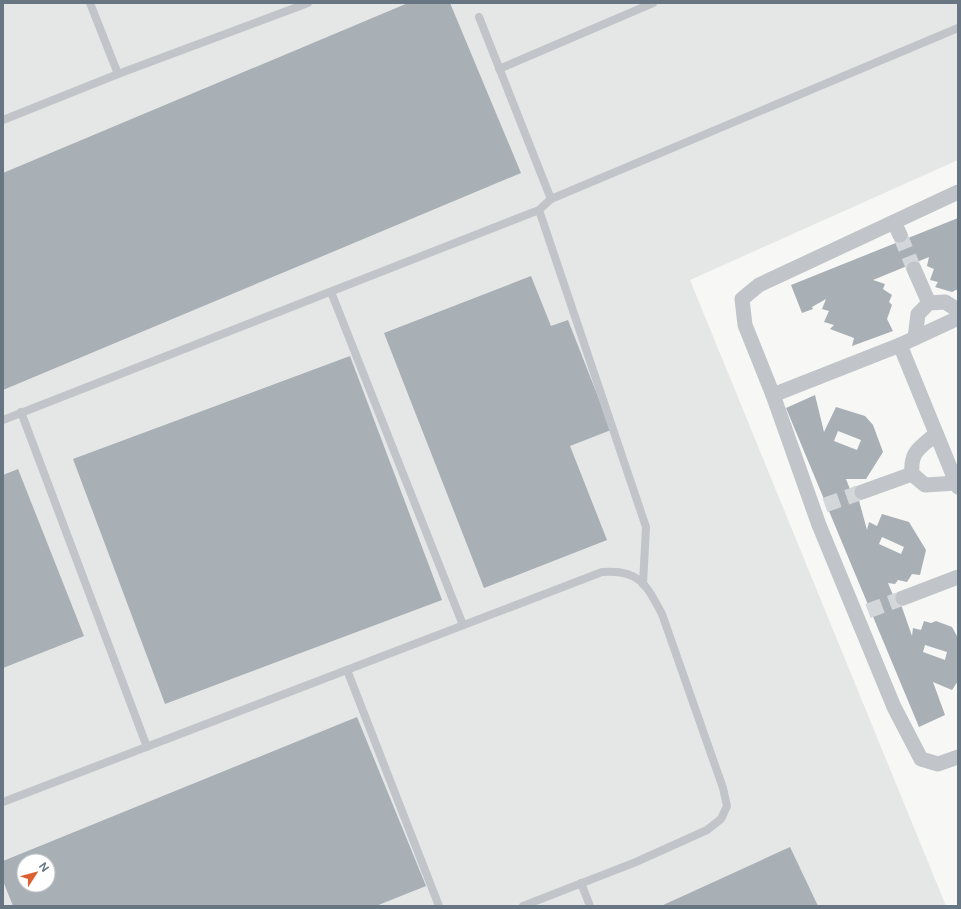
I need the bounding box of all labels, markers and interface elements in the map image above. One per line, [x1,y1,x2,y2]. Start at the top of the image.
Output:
north arrow [16,853,56,893]
text: N [37,860,51,874]

